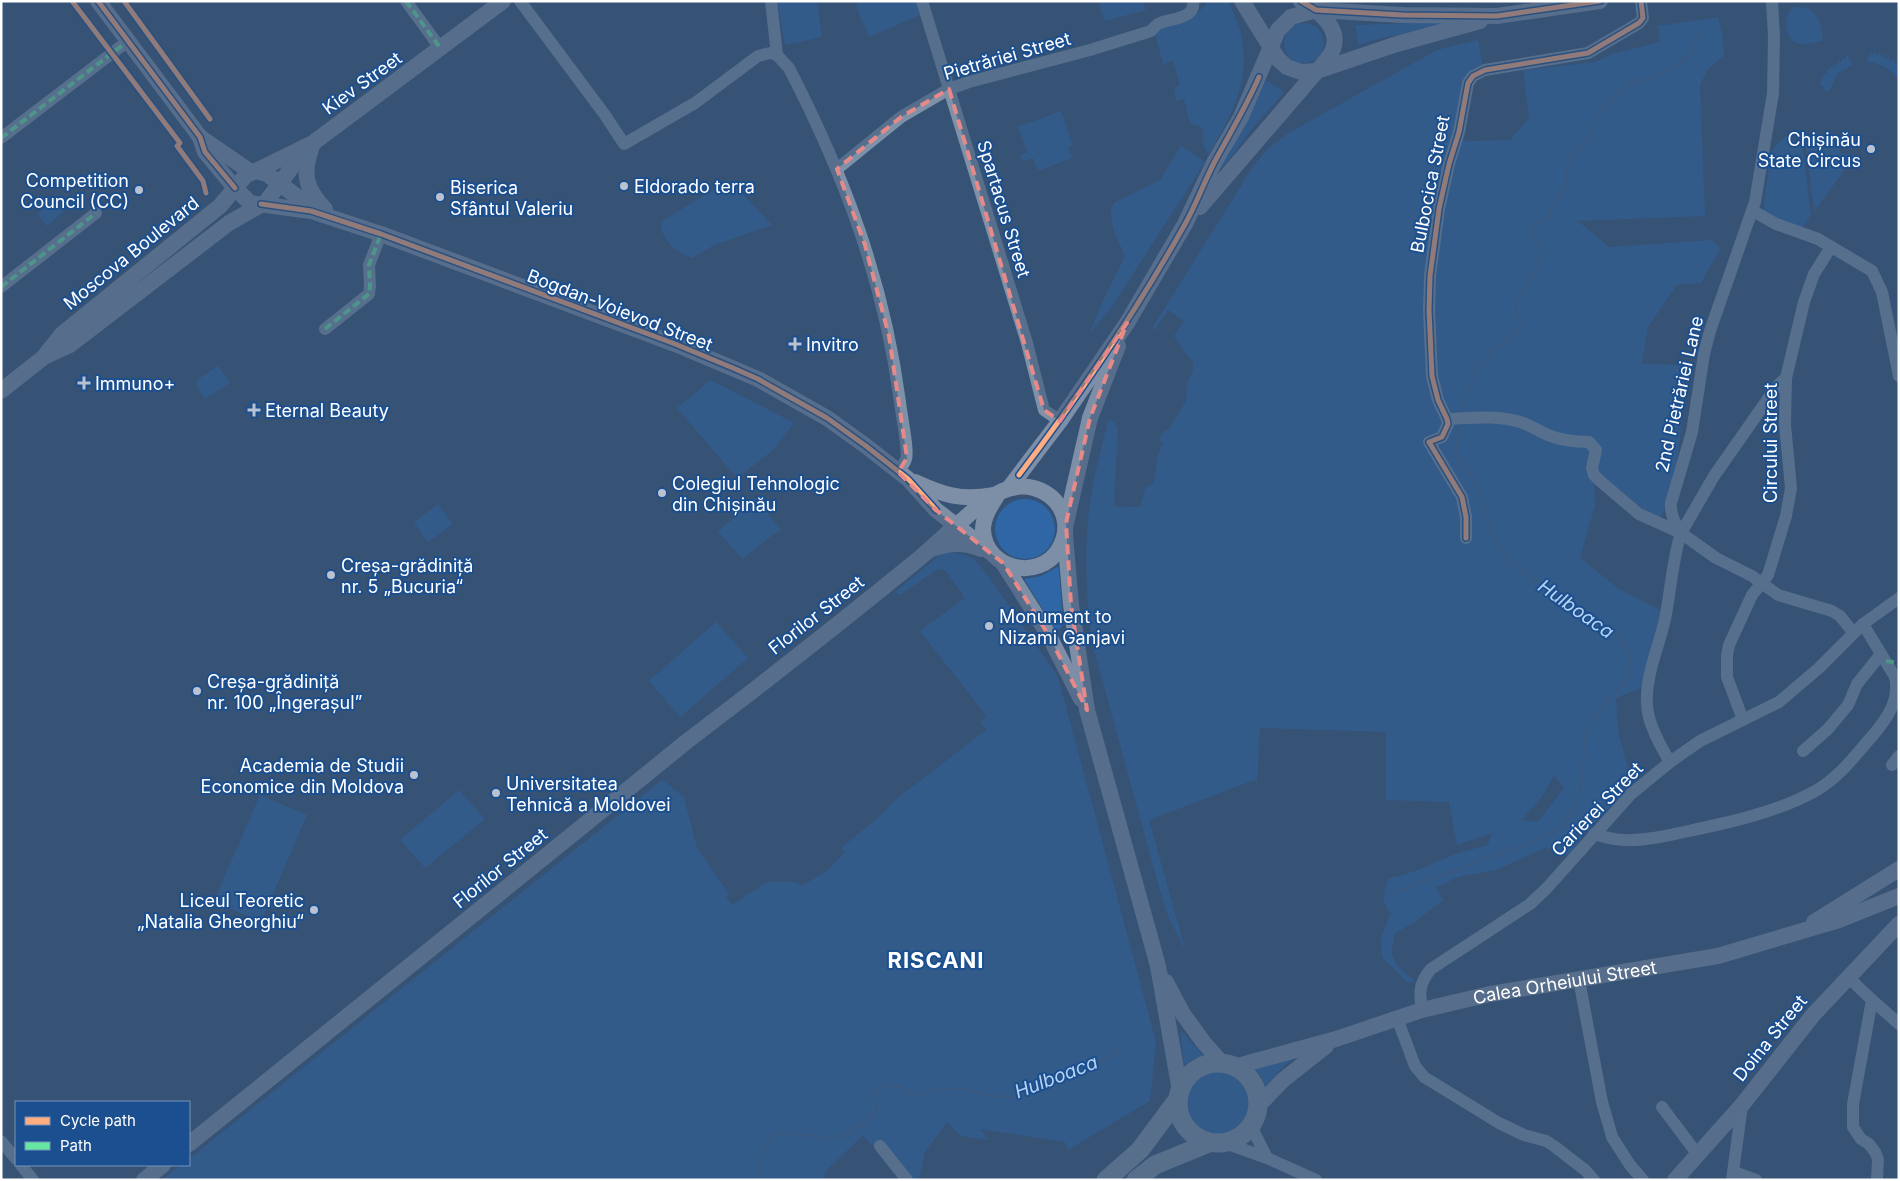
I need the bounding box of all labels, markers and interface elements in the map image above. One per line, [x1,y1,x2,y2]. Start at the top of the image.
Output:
street label: Pietrăriei Street [941,28,1073,84]
street label: Kiev Street [318,47,406,119]
street label: Bulbocica Street [1406,113,1454,255]
place label: Chișinău State Circus [1758,129,1861,171]
street label: Spartacus Street [973,138,1035,280]
marker: Chișinău State Circus [1865,143,1877,155]
place label: Competition Council (CC) [20,170,129,212]
place label: Eldorado terra [634,176,755,197]
place label: Biserica Sfântul Valeriu [450,177,573,219]
marker: Eldorado terra [618,180,630,192]
marker: Competition Council (CC) [133,184,145,196]
marker: Biserica Sfântul Valeriu [434,191,446,203]
street label: Moscova Boulevard [59,192,203,314]
street label: Bogdan-Voievod Street [524,265,716,355]
street label: 2nd Pietrăriei Lane [1651,314,1707,474]
place label: Invitro [806,334,859,355]
marker: Invitro [788,337,802,351]
place label: Immuno+ [95,373,175,394]
marker: Immuno+ [77,376,91,390]
street label: Circului Street [1760,383,1781,503]
place label: Eternal Beauty [265,400,389,421]
marker: Eternal Beauty [247,403,261,417]
place label: Colegiul Tehnologic din Chișinău [672,473,840,516]
marker: Colegiul Tehnologic din Chișinău [656,487,668,499]
place label: Creșa-grădiniță nr. 5 „Bucuria“ [341,555,473,597]
marker: Creșa-grădiniță nr. 5 „Bucuria“ [325,569,337,581]
street label: Florilor Street [764,571,868,659]
water label: Hulboaca [1534,575,1619,644]
place label: Monument to Nizami Ganjavi [999,606,1125,648]
marker: Monument to Nizami Ganjavi [983,620,995,632]
place label: Creșa-grădiniță nr. 100 „Îngerașul” [207,671,363,714]
marker: Creșa-grădiniță nr. 100 „Îngerașul” [191,685,203,697]
place label: Academia de Studii Economice din Moldova [201,755,404,797]
street label: Carierei Street [1547,758,1647,860]
marker: Academia de Studii Economice din Moldova [408,769,420,781]
place label: Universitatea Tehnică a Moldovei [506,773,671,815]
marker: Universitatea Tehnică a Moldovei [490,787,502,799]
street label: Florilor Street [449,824,551,912]
place label: Liceul Teoretic „Natalia Gheorghiu“ [137,890,304,932]
marker: Liceul Teoretic „Natalia Gheorghiu“ [308,904,320,916]
district label: RISCANI [887,947,985,973]
street label: Calea Orheiului Street [1471,956,1658,1008]
street label: Doina Street [1729,991,1811,1085]
water label: Hulboaca [1011,1051,1101,1103]
legend [15,1101,190,1166]
text: Cycle path [60,1111,136,1130]
text: Path [60,1136,92,1155]

